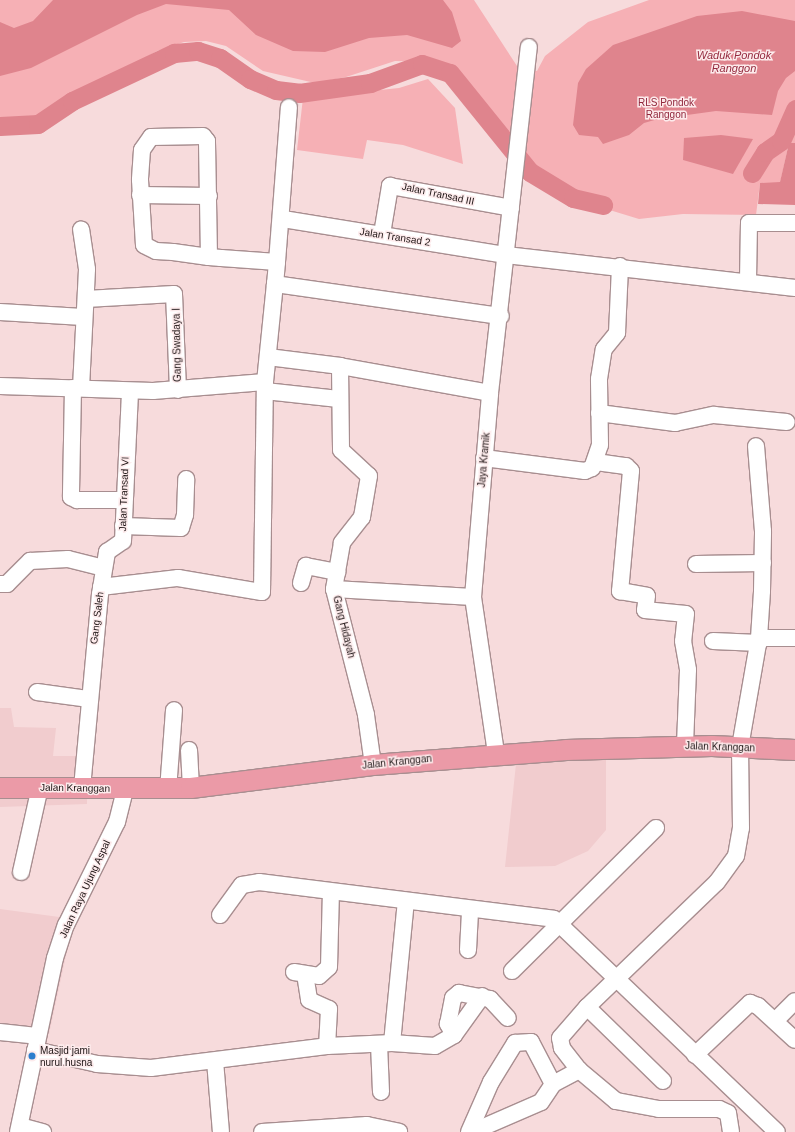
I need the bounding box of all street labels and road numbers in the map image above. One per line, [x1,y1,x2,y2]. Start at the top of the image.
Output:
street label: Jalan Transad III [401,180,475,208]
street label: Jalan Transad 2 [359,225,431,249]
street label: Gang Swadaya I [170,308,184,382]
street label: Jaya Kramik [476,432,492,488]
street label: Jalan Transad VI [117,456,131,532]
street label: Gang Saleh [88,591,106,645]
street label: Gang Hidayah [330,595,358,659]
street label: Jalan Kranggan [685,740,755,754]
street label: Jalan Kranggan [362,752,432,772]
street label: Jalan Kranggan [40,781,110,795]
street label: Jalan Raya Ujung Aspal [57,838,113,940]

